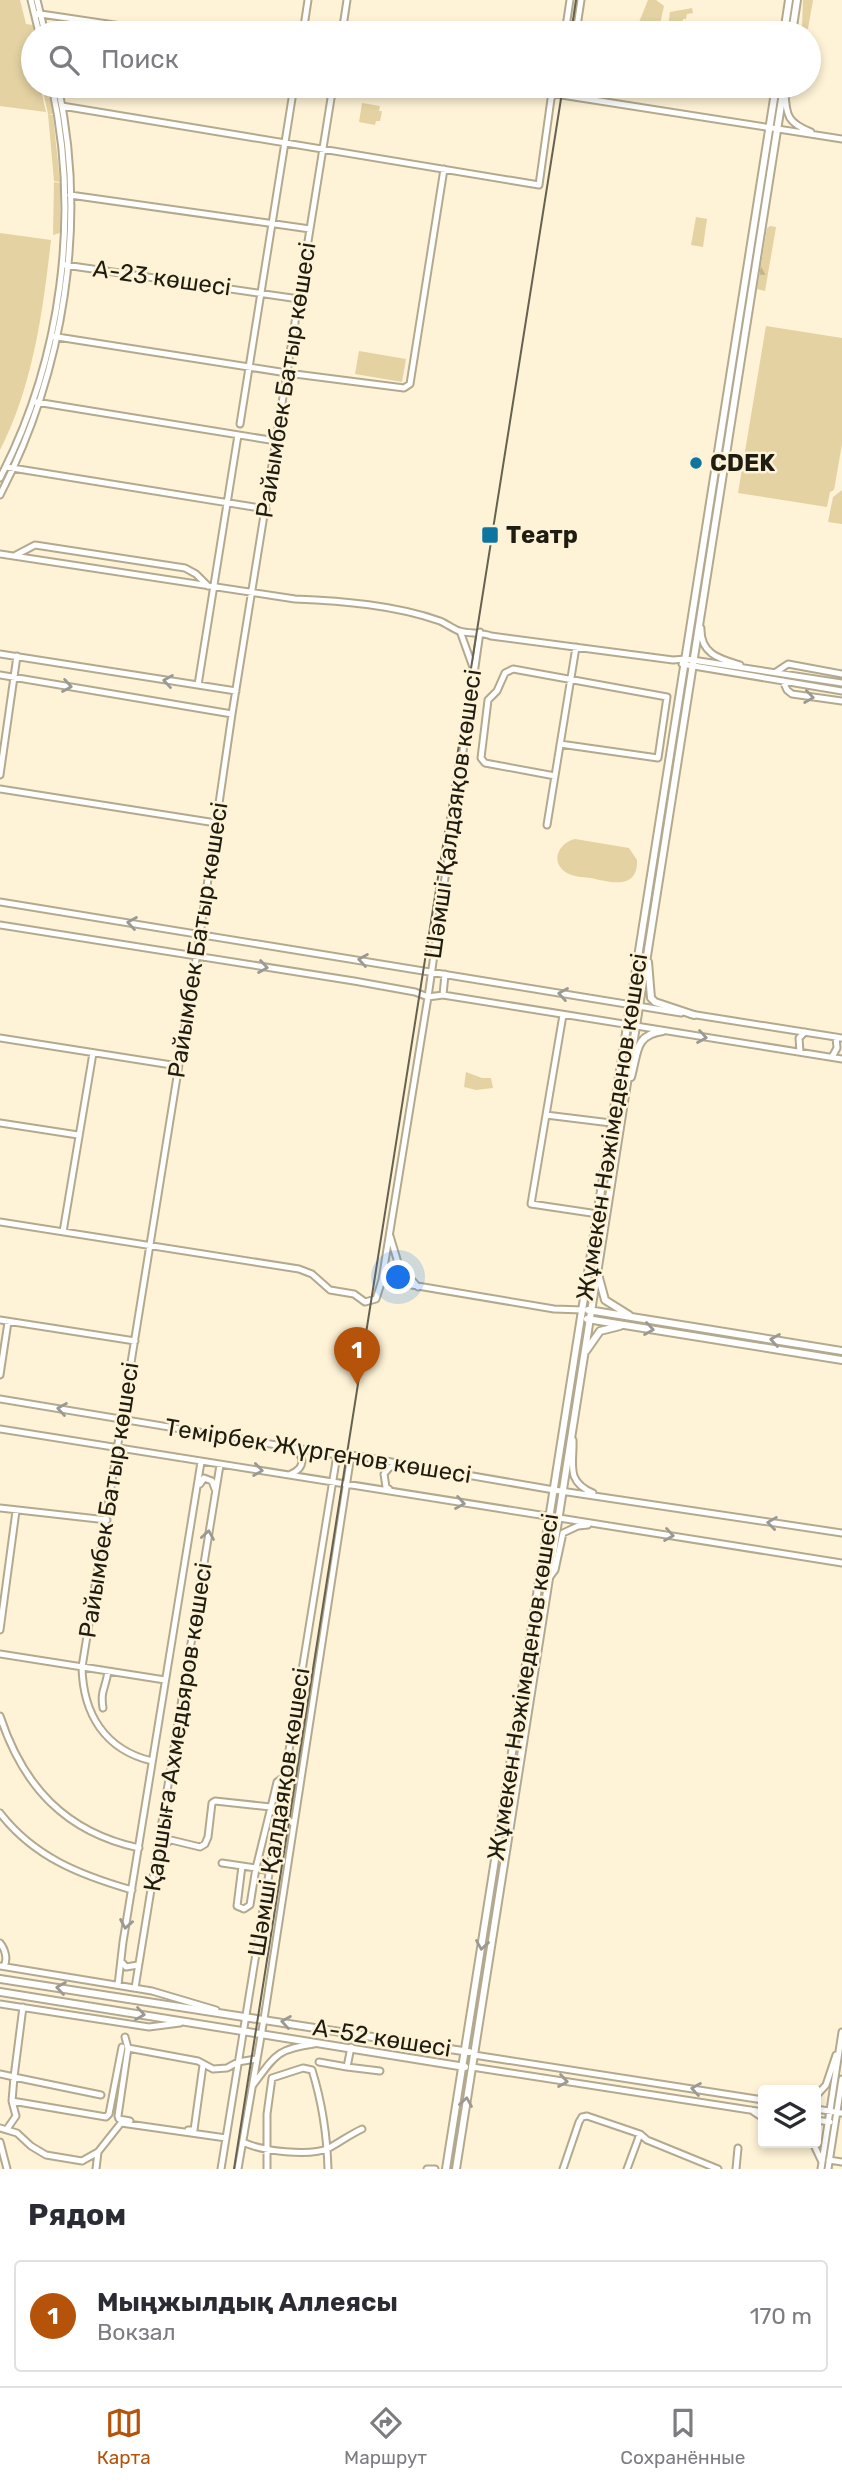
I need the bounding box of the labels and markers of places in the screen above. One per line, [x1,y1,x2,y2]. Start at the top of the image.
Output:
place label: CDEK [710,449,775,477]
marker: CDEK [688,455,704,471]
place label: Театр [506,521,578,549]
marker: Театр [480,525,500,545]
pin: 1 [334,1327,380,1385]

